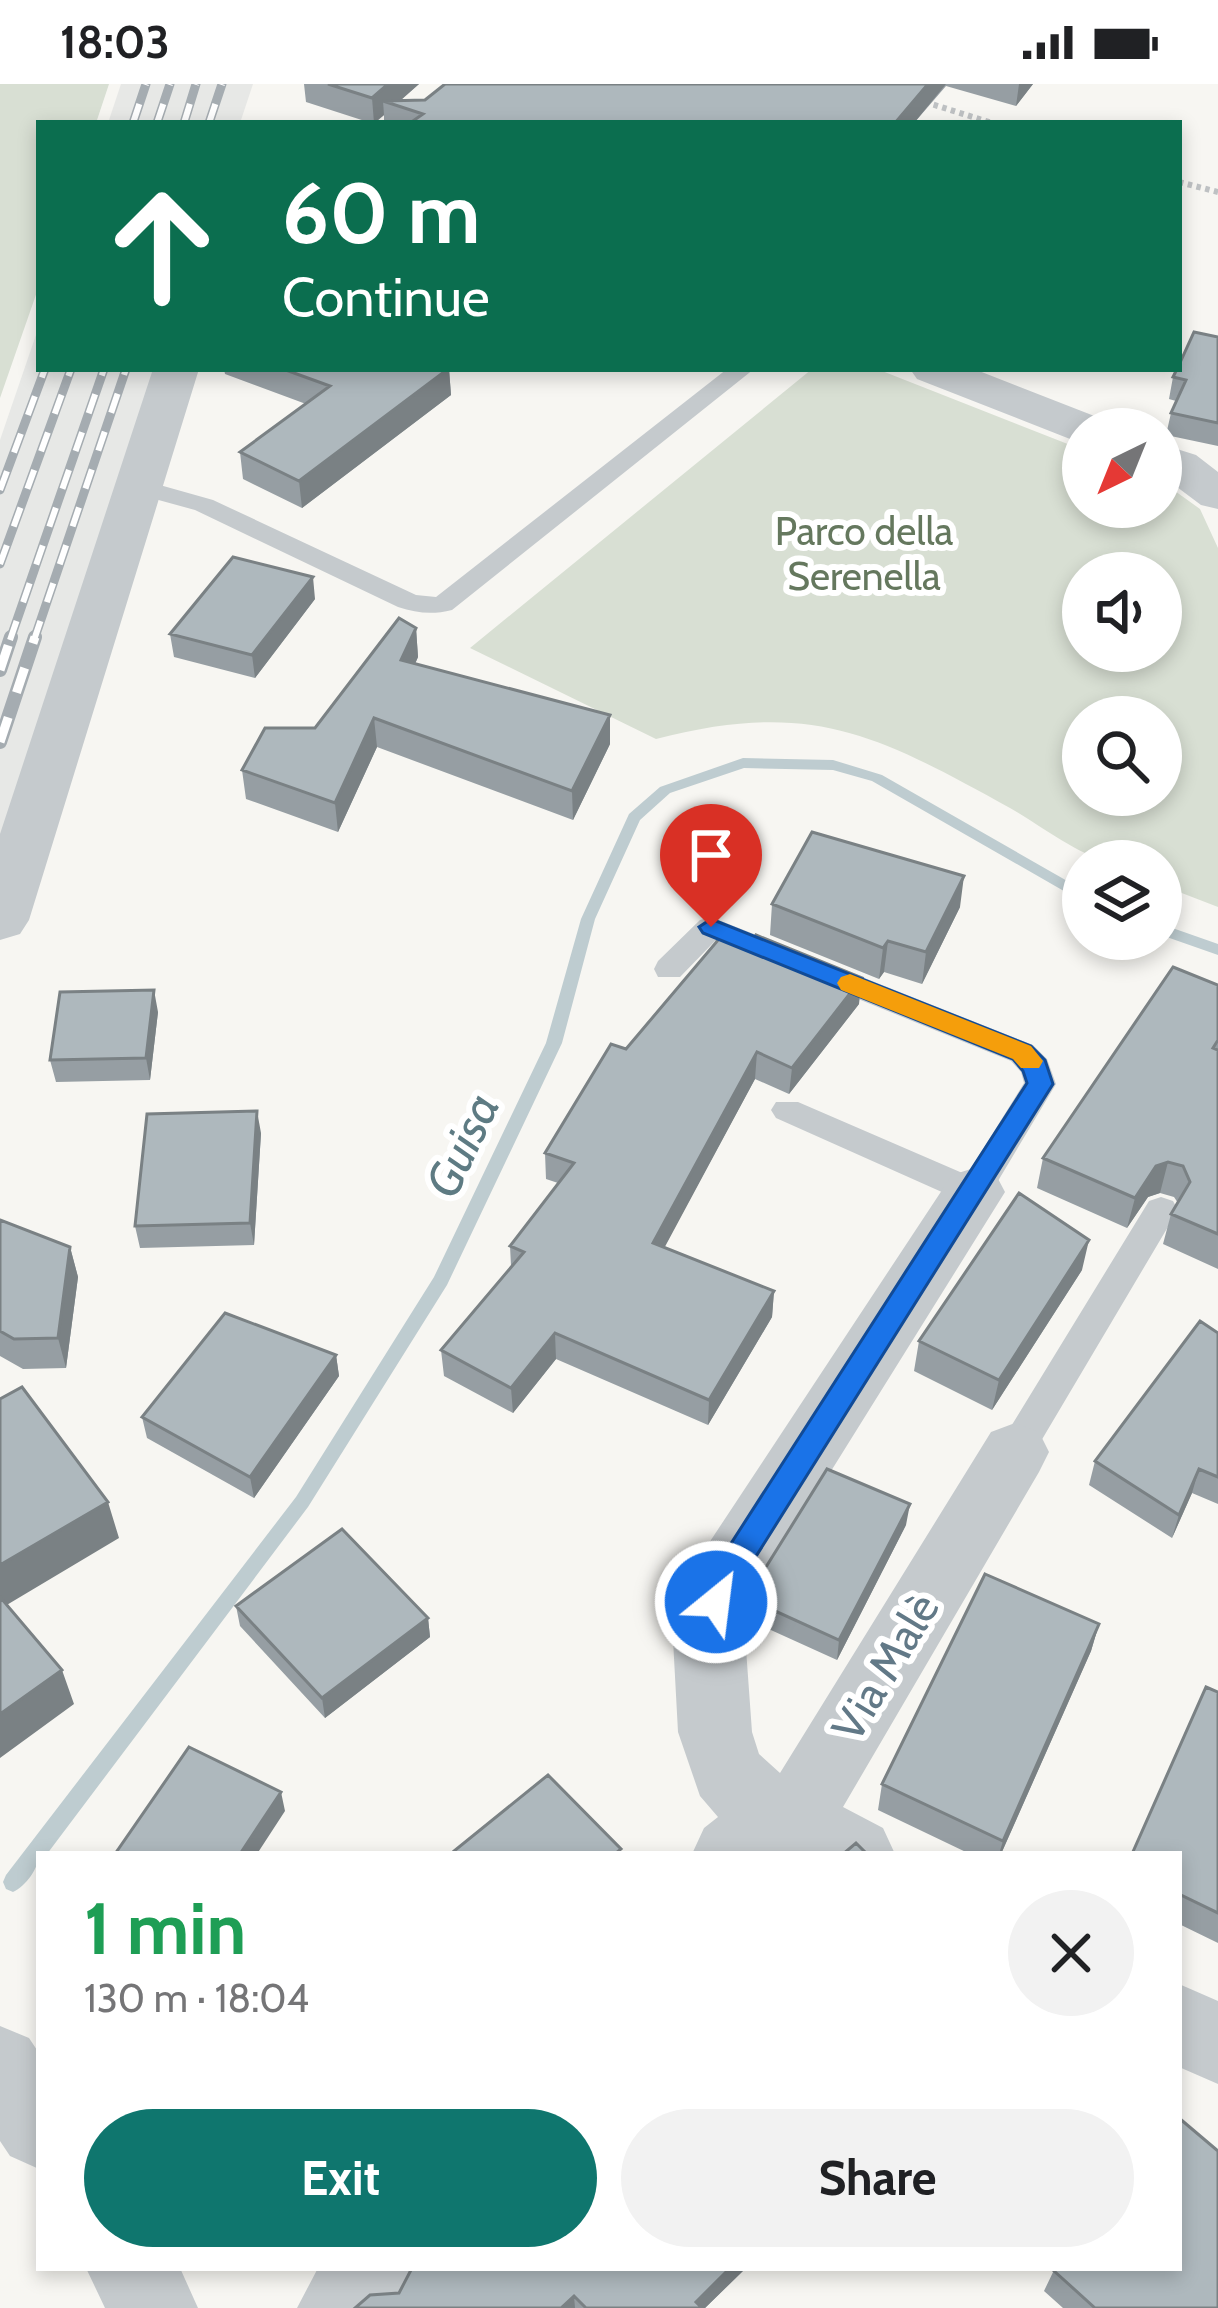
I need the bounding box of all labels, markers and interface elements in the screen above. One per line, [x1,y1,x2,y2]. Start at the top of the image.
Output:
text: 18:03 [60,15,170,69]
text: 60 m [282,162,480,264]
icon: ahead [84,168,240,324]
text: Continue [282,264,490,330]
north arrow [1062,408,1182,528]
map controls [1062,408,1182,960]
park label: Parco della Serenella [775,507,954,600]
button: sound [1062,552,1182,672]
button: search [1062,696,1182,816]
pin [660,804,762,927]
icon: arrive [678,822,744,888]
button: layers [1062,840,1182,960]
water label: Guisa [413,1084,511,1206]
position arrow [653,1539,779,1665]
street label: Via Malè [820,1584,950,1750]
text: 1 min [84,1885,246,1972]
button: close [1008,1890,1134,2016]
text: 130 m · 18:04 [84,1974,309,2022]
button: Exit [84,2109,597,2247]
button: Share [621,2109,1134,2247]

